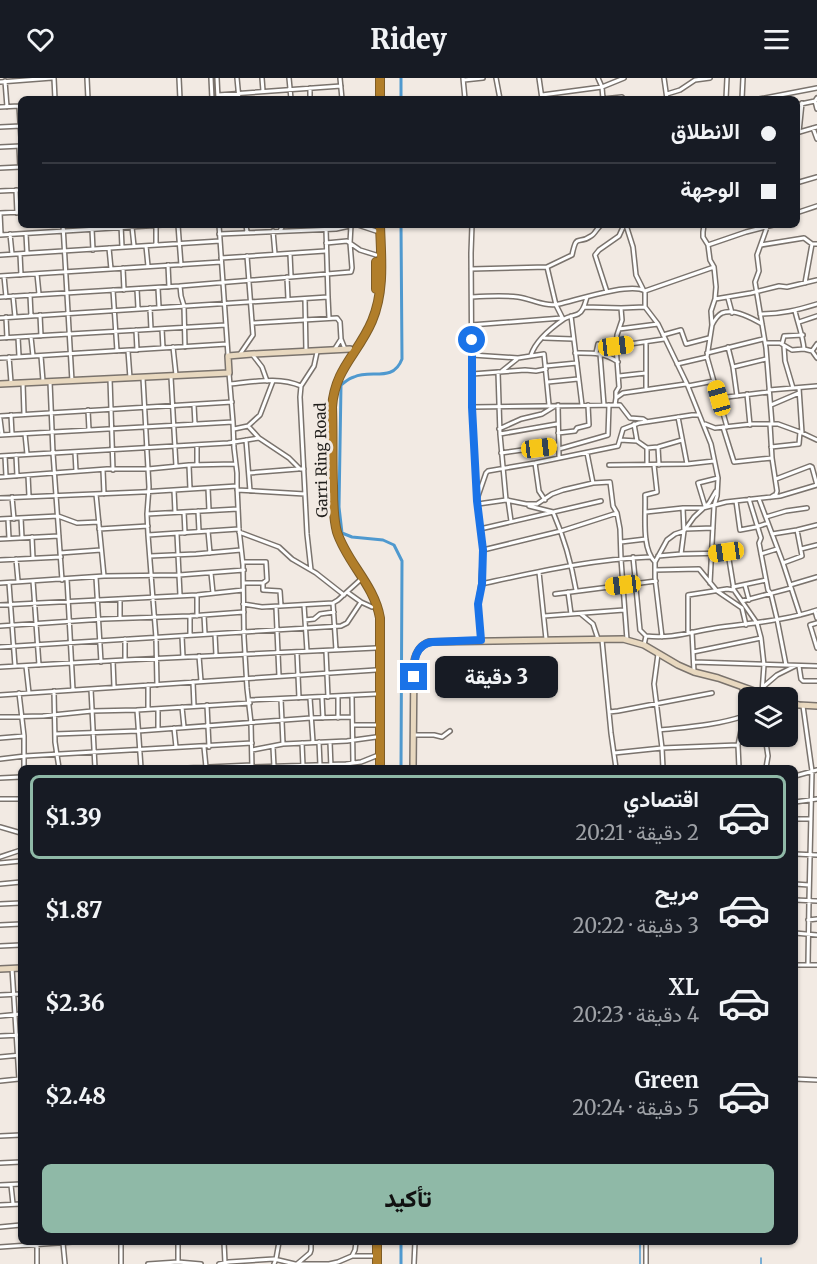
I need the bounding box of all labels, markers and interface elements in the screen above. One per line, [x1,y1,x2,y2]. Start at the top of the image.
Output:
text: Ridey [370,22,447,56]
icon: heart [24,23,57,56]
icon: menu [760,23,793,56]
text: الانطلاق [671,117,740,145]
text: الوجهة [680,175,740,203]
route start [458,326,485,353]
car [597,335,635,357]
car [705,378,733,418]
street label: Garri Ring Road [310,402,332,518]
car [520,437,558,459]
car [707,541,745,563]
car [604,574,642,596]
callout: 3 دقيقة [435,656,558,698]
route end [400,663,427,690]
text: 3 دقيقة [465,664,528,689]
map controls [738,687,798,747]
button: layers [738,687,798,747]
text: اقتصادي [623,785,699,813]
icon: car [717,790,771,844]
text: $1.39 [45,803,102,831]
text: 2 دقيقة · 20:21 [576,820,699,845]
text: مريح [655,878,699,906]
icon: car [717,883,771,937]
text: $1.87 [45,896,102,924]
text: 3 دقيقة · 20:22 [573,913,699,938]
text: XL [669,973,699,1001]
icon: car [717,976,771,1030]
text: $2.36 [45,989,105,1017]
text: 4 دقيقة · 20:23 [573,1002,699,1027]
text: Green [635,1066,699,1094]
icon: car [717,1069,771,1123]
text: $2.48 [45,1082,106,1110]
text: 5 دقيقة · 20:24 [572,1095,699,1120]
button: تأكيد [42,1164,774,1233]

